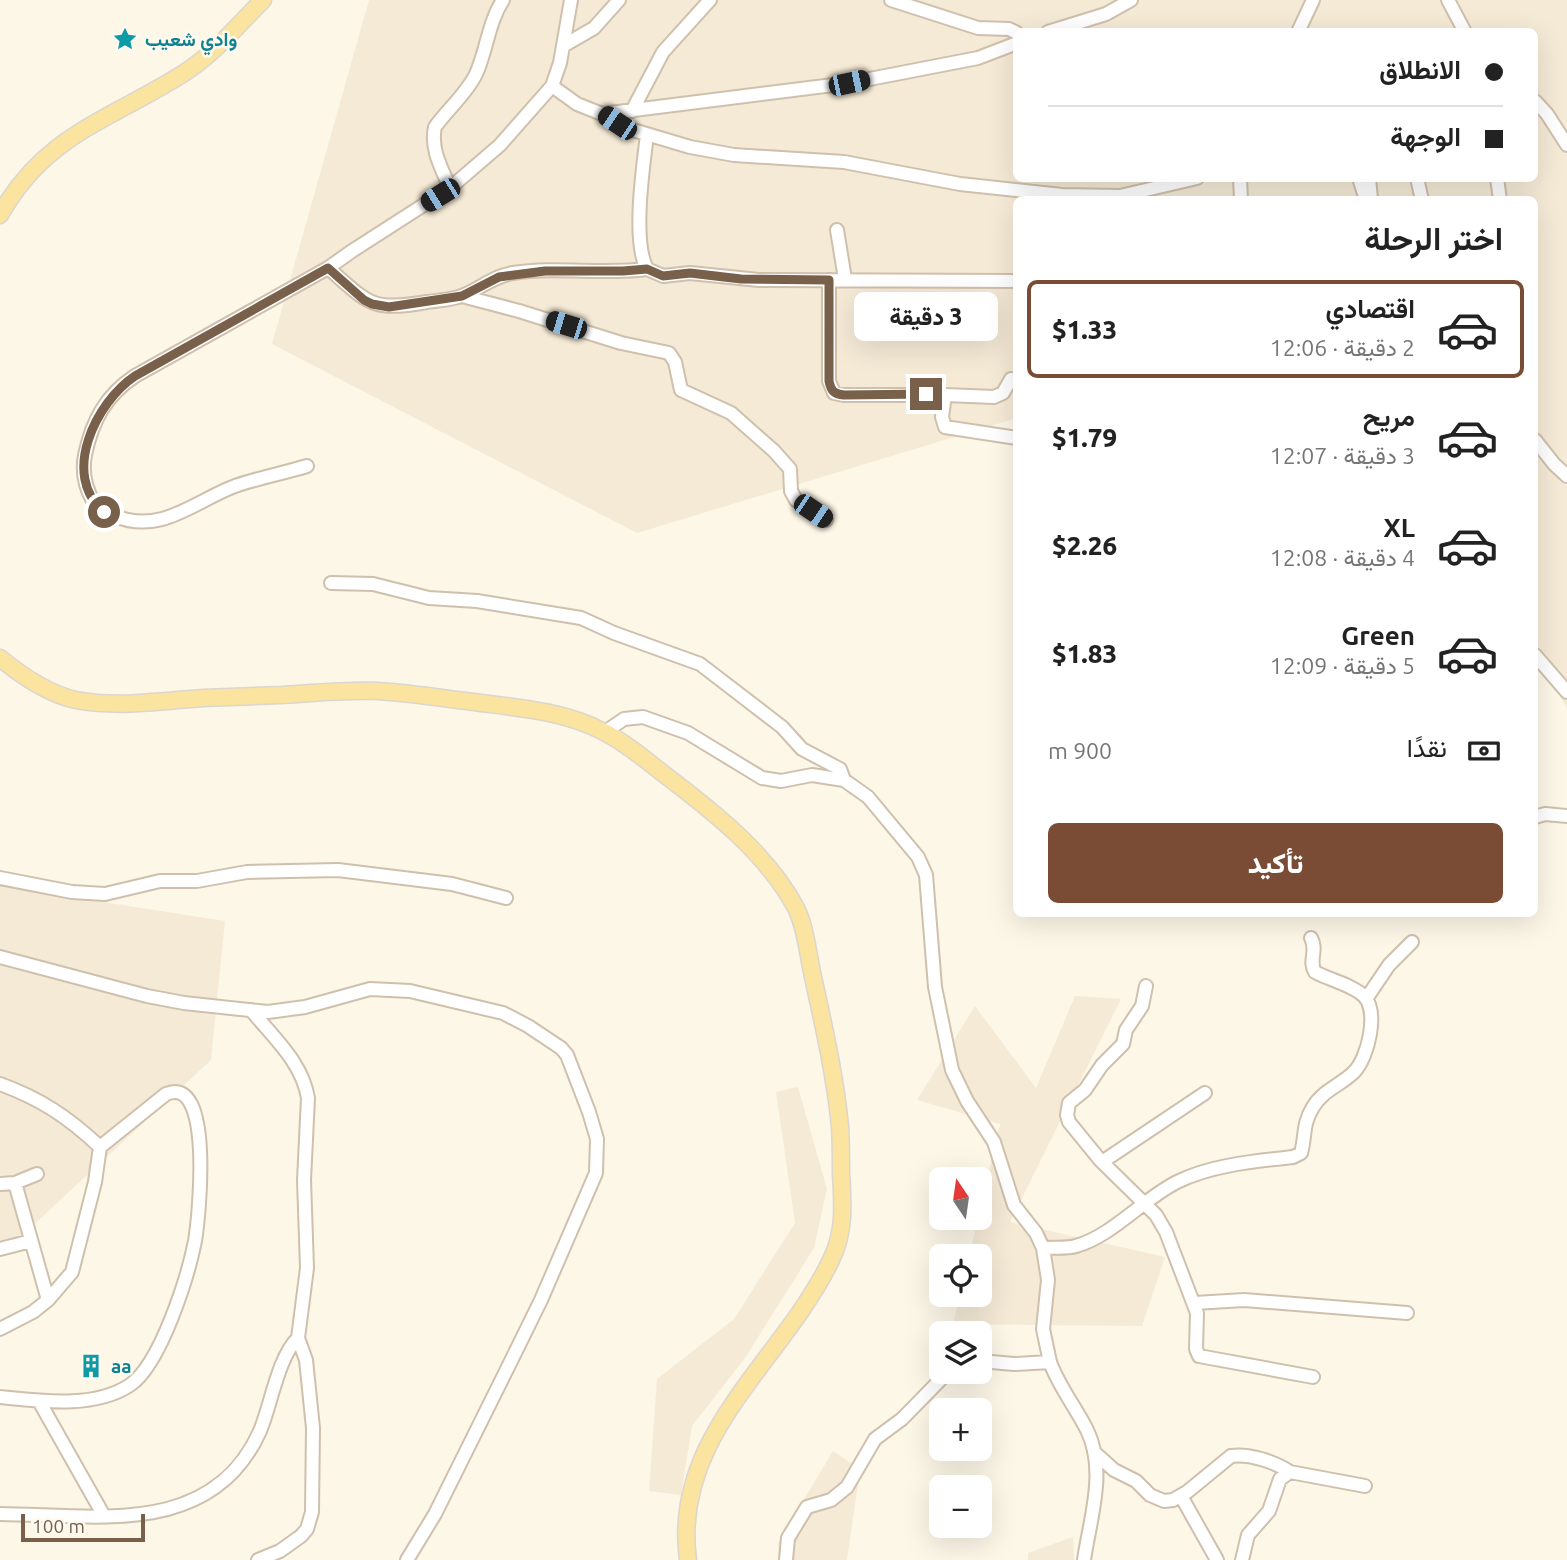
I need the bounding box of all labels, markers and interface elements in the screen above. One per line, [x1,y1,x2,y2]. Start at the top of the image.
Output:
place icon: وادي شعيب [111,25,139,53]
place label: وادي شعيب [145,28,237,56]
text: الانطلاق [1379,55,1461,84]
car [827,68,872,98]
car [594,103,641,143]
text: الوجهة [1390,122,1461,151]
car [417,175,464,215]
text: اختر الرحلة [1364,220,1503,256]
callout: 3 دقيقة [854,292,998,342]
text: اقتصادي [1326,294,1415,323]
icon: car [1436,298,1499,361]
text: 3 دقيقة [890,304,962,329]
car [543,309,590,341]
text: $1.33 [1052,315,1117,344]
text: 2 دقيقة · 12:06 [1270,335,1415,360]
route end [910,378,942,410]
text: مريح [1363,402,1415,431]
icon: car [1436,406,1499,469]
text: $1.79 [1052,423,1117,452]
text: 3 دقيقة · 12:07 [1270,443,1415,468]
car [790,491,837,531]
route start [88,496,120,528]
text: XL [1384,513,1415,542]
icon: car [1436,514,1499,577]
text: $2.26 [1052,531,1117,560]
text: 4 دقيقة · 12:08 [1270,545,1415,570]
text: Green [1341,621,1415,650]
icon: car [1436,622,1499,685]
text: $1.83 [1052,639,1117,668]
text: 5 دقيقة · 12:09 [1270,653,1415,678]
icon: cash [1465,732,1503,770]
text: نقدًا [1407,733,1447,762]
text: 900 m [1048,738,1112,763]
button: تأكيد [1048,823,1503,903]
north arrow [929,1167,992,1230]
map controls [929,1167,992,1538]
button: locate [929,1244,992,1307]
button: layers [929,1321,992,1384]
building icon: aa [77,1352,105,1380]
place label: aa [111,1355,132,1377]
button: + [929,1398,992,1461]
button: − [929,1475,992,1538]
scale bar [21,1511,145,1543]
text: 100 m [32,1515,85,1537]

